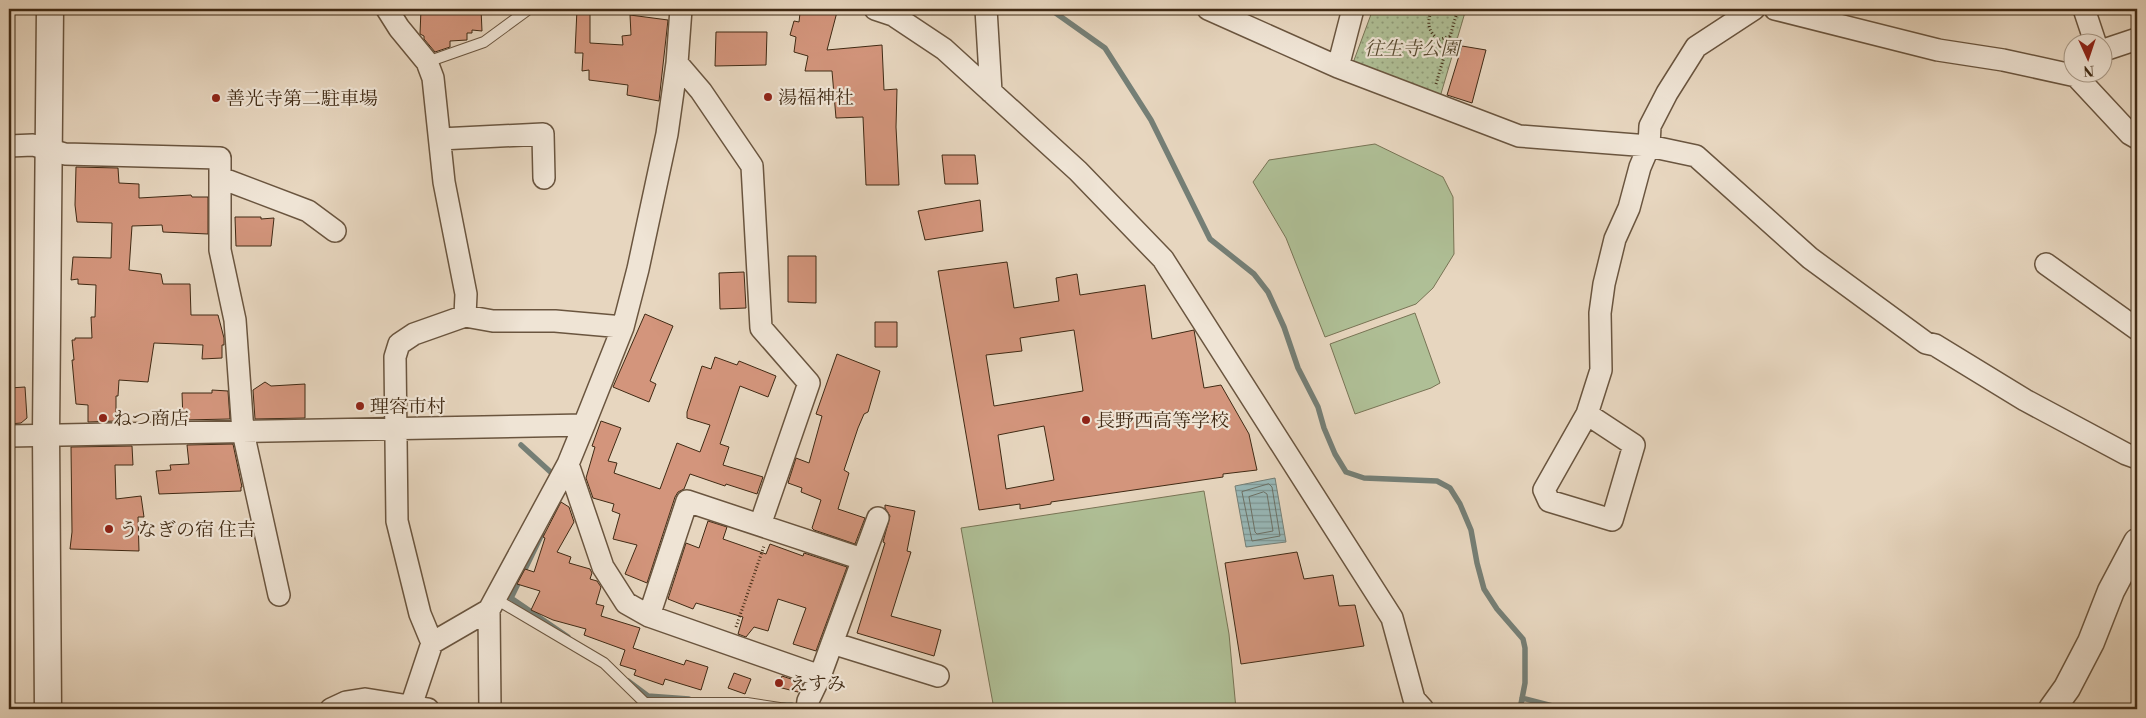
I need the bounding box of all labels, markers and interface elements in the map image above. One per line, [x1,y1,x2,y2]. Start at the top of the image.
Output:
north arrow [2064,32,2114,82]
park label: 往生寺公園 [1364,37,1462,61]
text: N [2083,61,2095,79]
place label: 湯福神社 [778,86,854,110]
place label: 善光寺第二駐車場 [226,87,378,111]
marker: 湯福神社 [762,91,774,103]
marker: 善光寺第二駐車場 [210,92,222,104]
place label: 理容市村 [370,395,446,419]
marker: 理容市村 [354,400,366,412]
place label: ねつ商店 [113,407,189,431]
place label: 長野西高等学校 [1096,409,1229,433]
marker: ねつ商店 [97,412,109,424]
marker: 長野西高等学校 [1080,414,1092,426]
place label: うなぎの宿 住吉 [119,518,256,542]
marker: うなぎの宿 住吉 [103,523,115,535]
place label: えすみ [789,672,846,696]
marker: えすみ [773,677,785,689]

